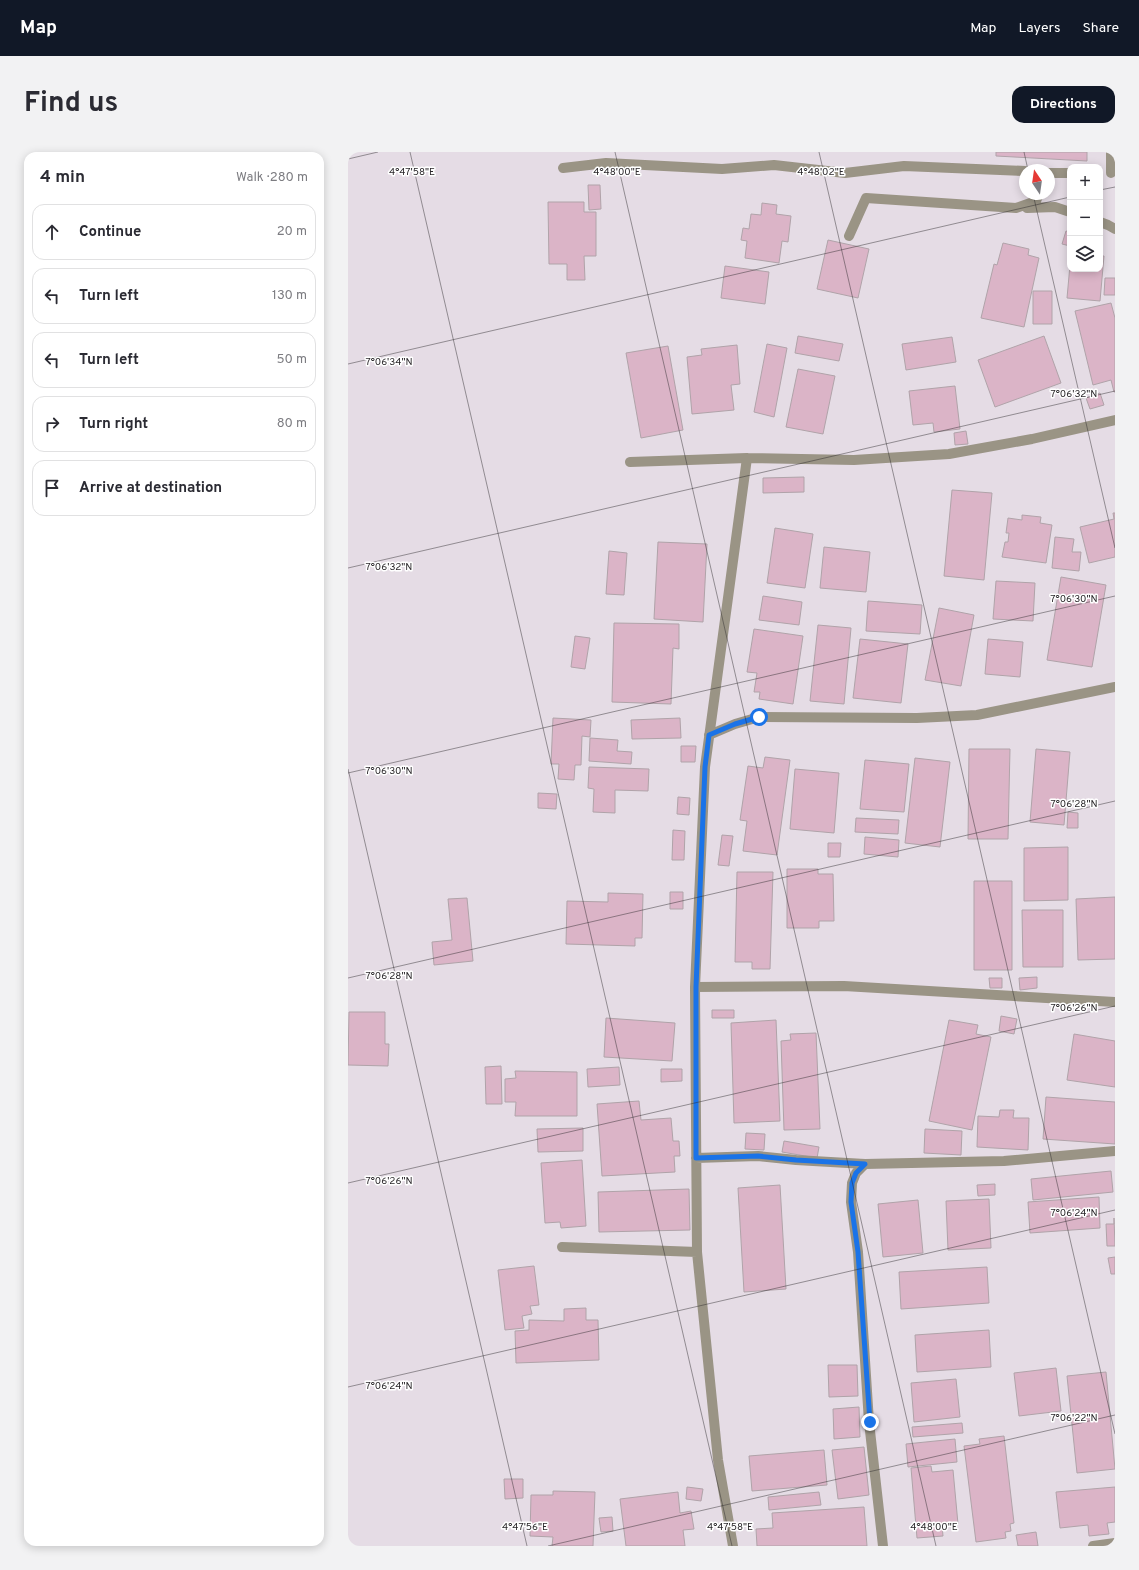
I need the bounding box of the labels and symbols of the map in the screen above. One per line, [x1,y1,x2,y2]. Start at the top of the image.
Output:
north arrow [1019,164,1055,200]
text: 4°47'58"E [389,166,435,179]
text: 4°48'00"E [593,166,641,179]
text: 4°48'02"E [797,166,845,179]
text: 7°06'34"N [365,356,413,369]
text: 7°06'32"N [1051,388,1097,401]
text: 7°06'32"N [366,561,412,574]
text: 7°06'30"N [1050,593,1098,606]
route start [750,708,768,726]
text: 7°06'30"N [365,765,413,778]
text: 7°06'28"N [1050,798,1098,811]
text: 7°06'28"N [365,970,413,983]
text: 7°06'26"N [1050,1002,1098,1015]
text: 7°06'26"N [365,1175,413,1188]
text: 7°06'24"N [1050,1207,1098,1220]
text: 7°06'24"N [365,1380,413,1393]
text: 7°06'22"N [1050,1412,1098,1425]
route end [861,1413,879,1431]
text: 4°47'56"E [502,1521,548,1534]
text: 4°47'58"E [707,1521,753,1534]
text: 4°48'00"E [910,1521,958,1534]

